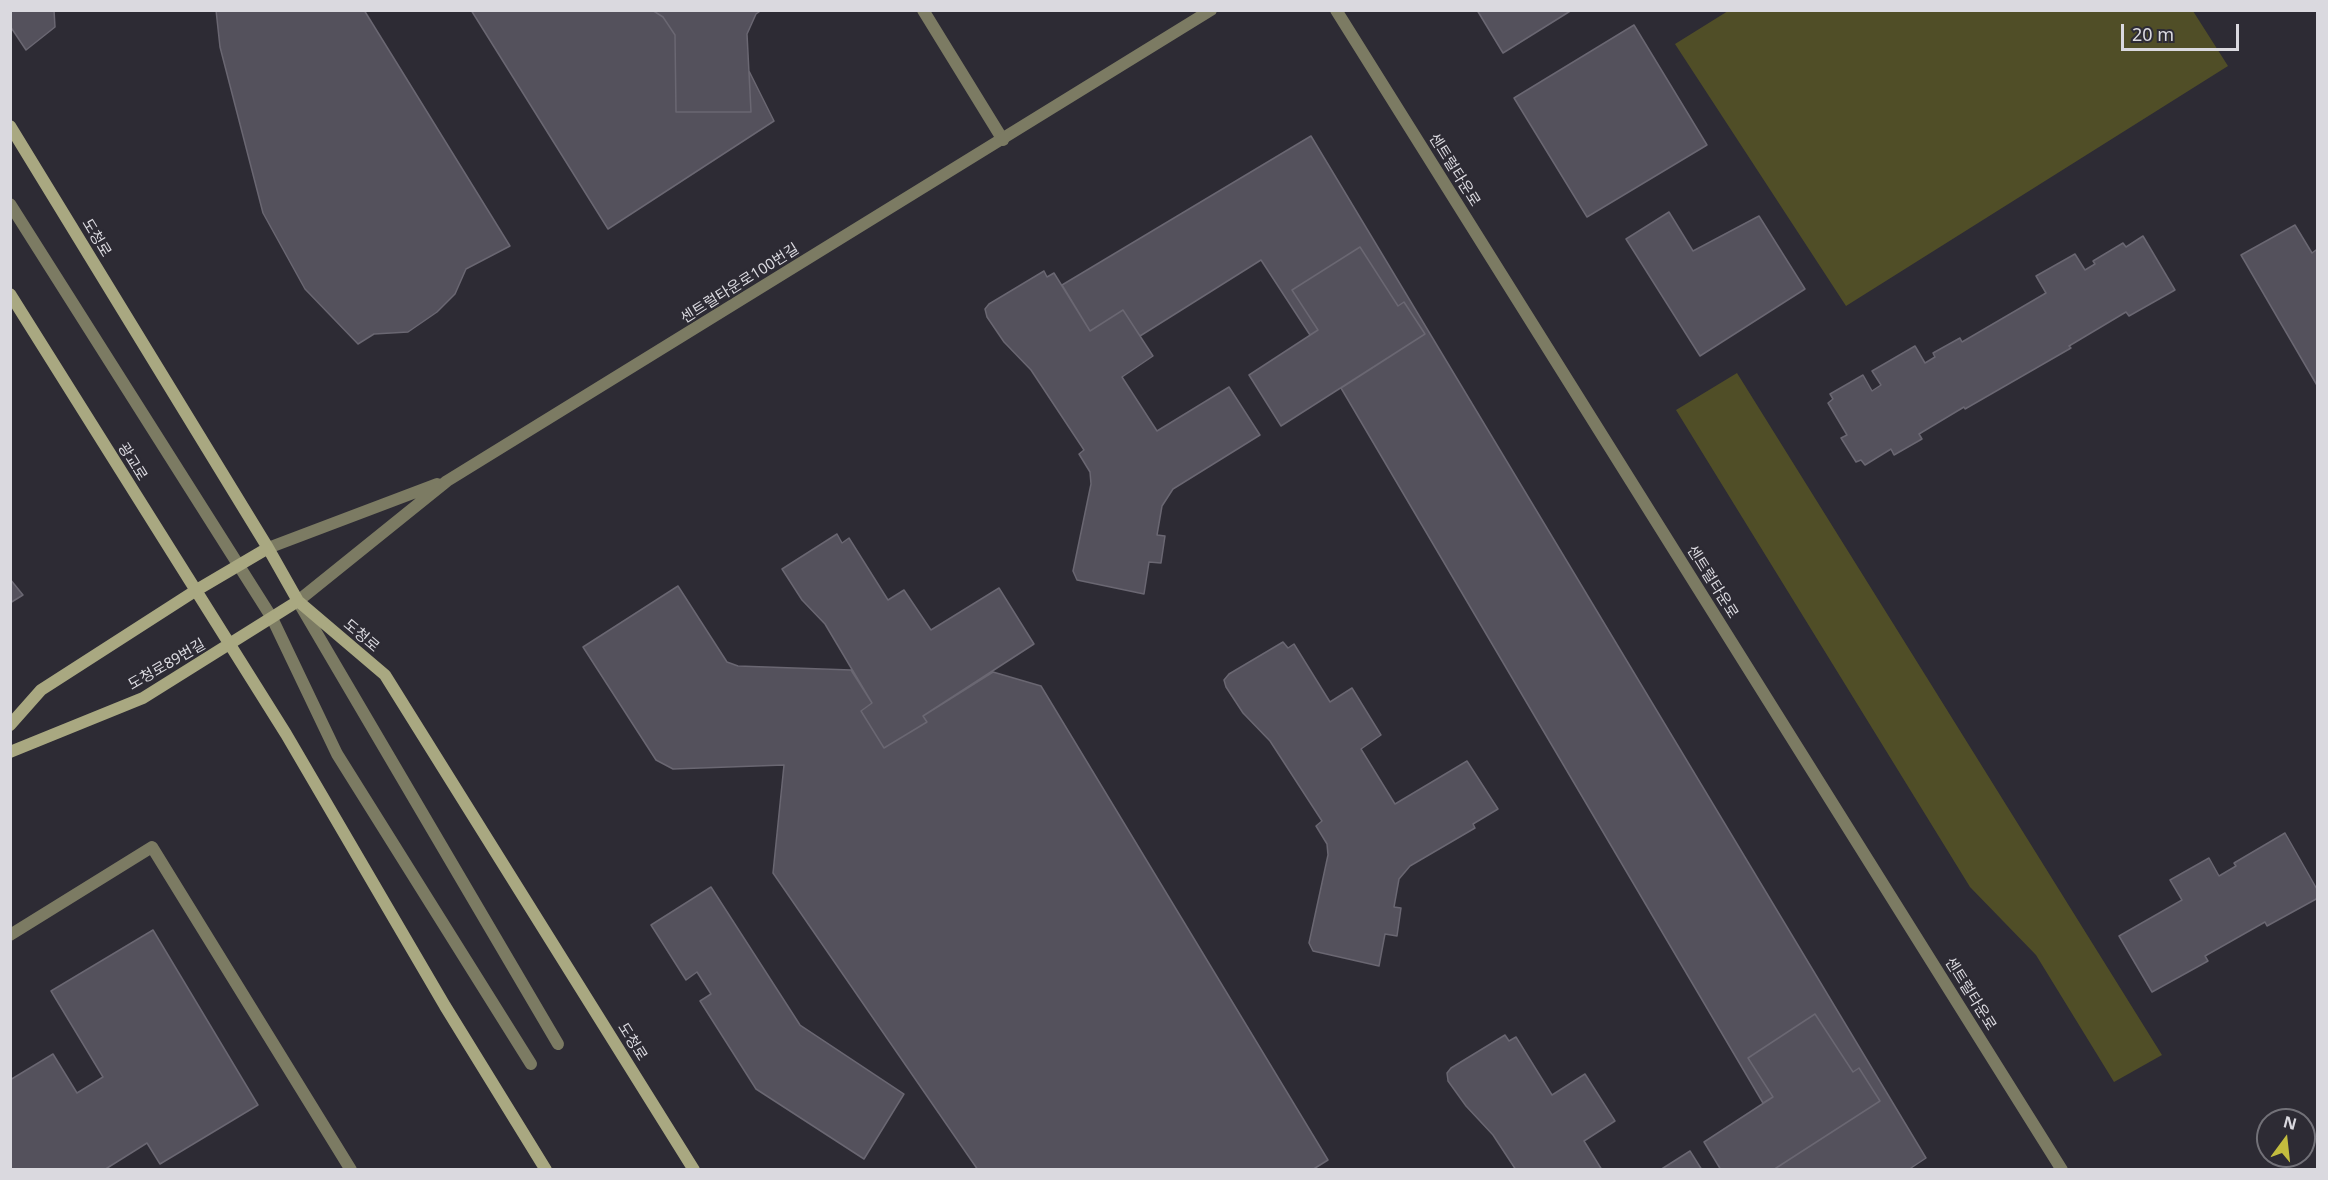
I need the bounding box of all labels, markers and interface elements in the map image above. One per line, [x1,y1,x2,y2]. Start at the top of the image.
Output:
scale bar [2124,12,2242,50]
text: 20 m [2132,22,2174,46]
street label: 센트럴타운로 [1424,130,1484,210]
street label: 도청로 [78,216,114,260]
street label: 센트럴타운로100번길 [678,240,802,328]
street label: 광교로 [113,440,151,484]
street label: 센트럴타운로 [1682,542,1742,622]
street label: 도청로 [339,616,383,656]
street label: 도청로89번길 [125,636,209,694]
street label: 센트럴타운로 [1940,954,2000,1034]
street label: 도청로 [613,1020,651,1064]
north arrow [2256,1108,2316,1168]
text: N [2281,1110,2299,1135]

